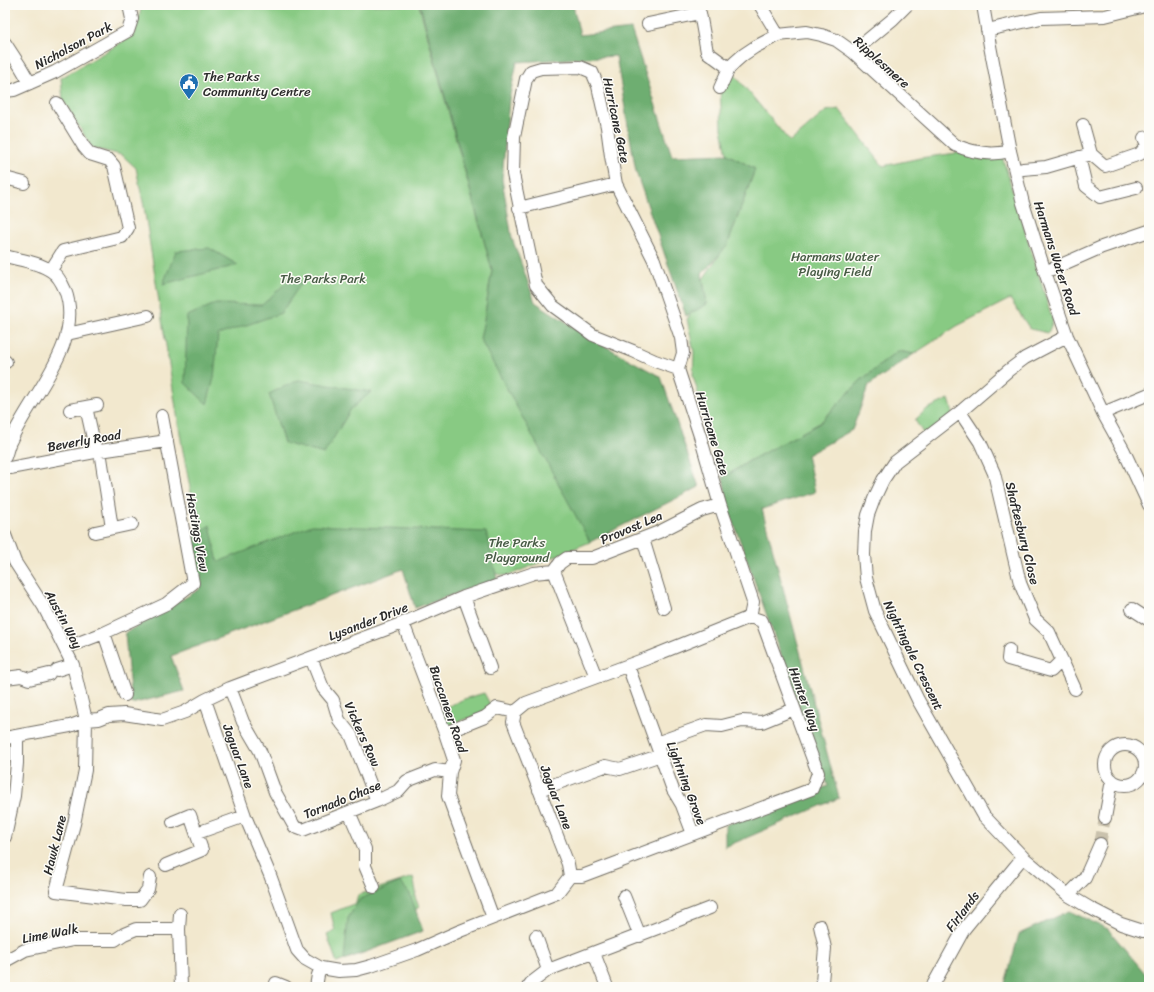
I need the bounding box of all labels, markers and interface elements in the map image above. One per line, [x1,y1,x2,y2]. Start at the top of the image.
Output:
street label: Nicholson Park [30,15,117,76]
street label: Ripplesmere [848,30,916,94]
place label: The Parks Community Centre [203,65,311,103]
public building icon: The Parks Community Centre [178,72,200,100]
street label: Hurricane Gate [596,75,637,165]
street label: Harmans Water Road [1027,198,1086,320]
park label: Harmans Water Playing Field [791,245,880,283]
park label: The Parks Park [280,267,366,290]
street label: Hurricane Gate [689,388,736,478]
street label: Beverly Road [45,423,124,458]
street label: Shaftesbury Close [999,479,1047,587]
street label: Hastings View [179,491,216,574]
street label: Provost Lea [596,504,666,551]
park label: The Parks Playground [485,531,550,569]
street label: Austin Way [38,584,89,653]
street label: Lysander Drive [325,596,412,647]
street label: Nightingale Crescent [877,596,950,715]
street label: Buccaneer Road [423,662,475,757]
street label: Hunter Way [782,663,827,735]
street label: Vickers Row [338,698,387,771]
street label: Jaguar Lane [216,720,261,792]
street label: Lightning Grove [660,738,713,829]
street label: Jaguar Lane [533,761,580,833]
street label: Tornado Chase [300,773,385,826]
street label: Hawk Lane [36,813,73,877]
street label: Firlands [939,886,985,937]
street label: Lime Walk [20,917,80,950]

